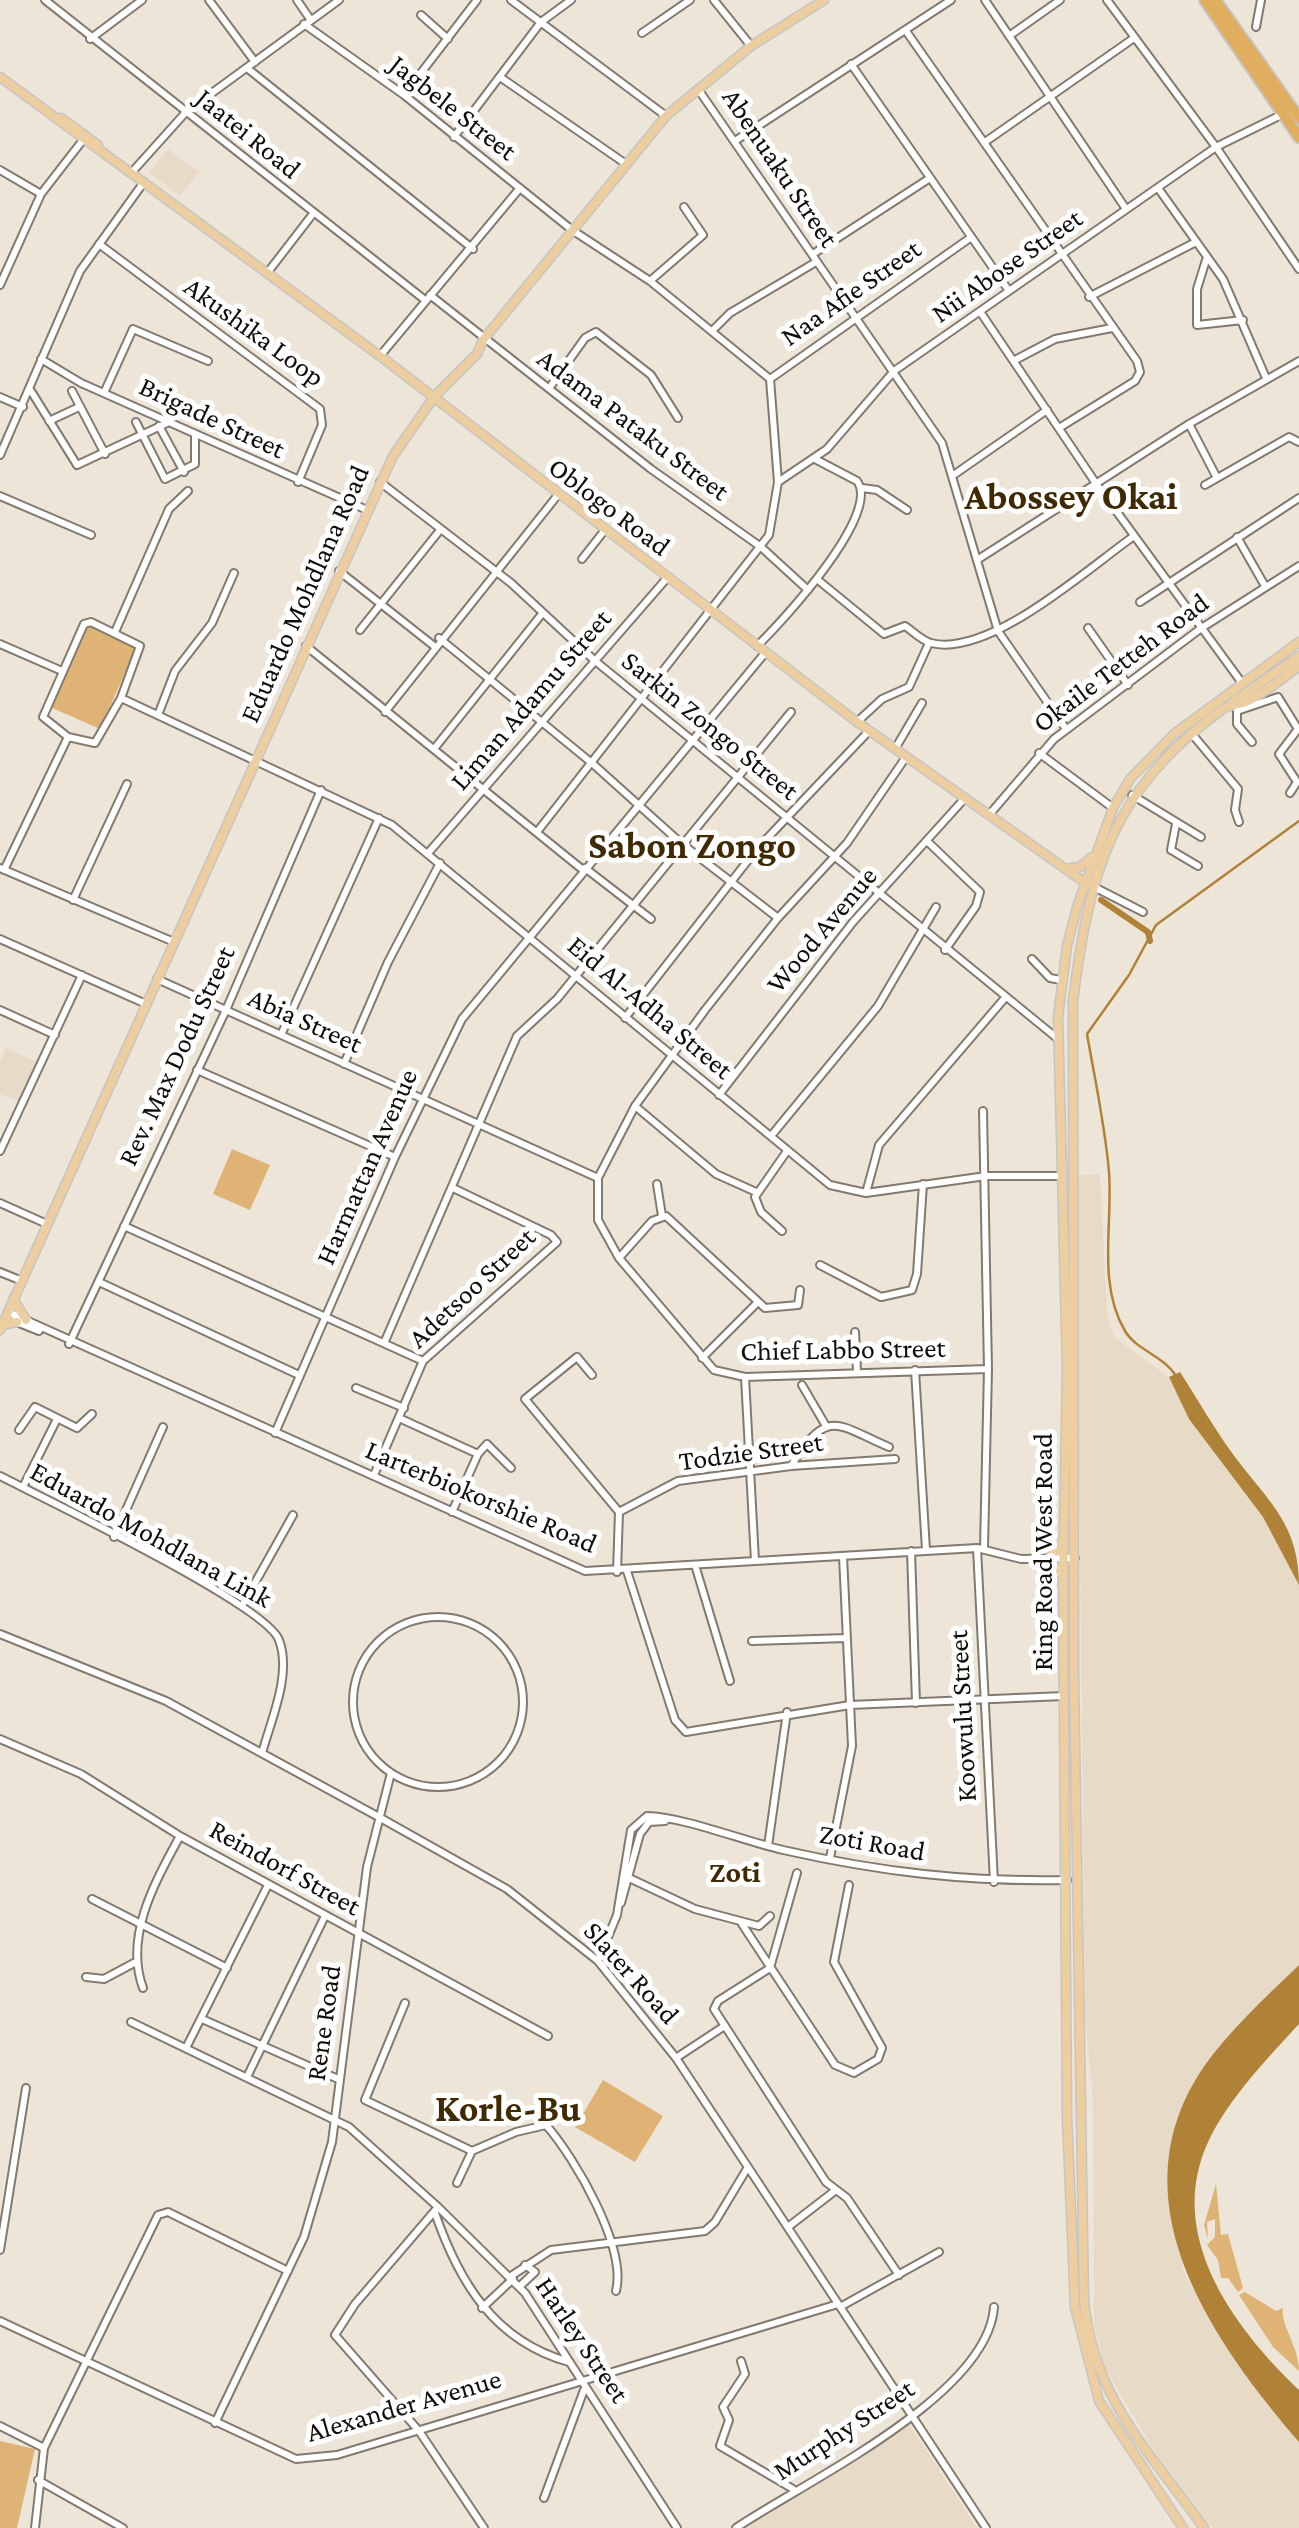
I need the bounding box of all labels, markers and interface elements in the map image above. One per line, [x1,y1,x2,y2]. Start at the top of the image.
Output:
street label: Jagbele Street [383,48,523,168]
street label: Jaatei Road [189,82,307,186]
street label: Abenuaku Street [715,82,845,254]
street label: Nii Abose Street [925,202,1089,330]
street label: Naa Afie Street [774,232,928,354]
street label: Akushika Loop [177,270,331,394]
street label: Adama Pataku Street [530,342,736,508]
street label: Brigade Street [134,370,290,466]
street label: Oblogo Road [542,450,676,564]
street label: Eduardo Mohdlana Road [233,460,377,728]
district label: Abossey Okai [964,474,1178,520]
street label: Okaile Tetteh Road [1026,586,1216,740]
street label: Liman Adamu Street [443,603,619,797]
street label: Sarkin Zongo Street [615,644,805,808]
district label: Sabon Zongo [588,823,796,869]
street label: Wood Avenue [759,860,885,1000]
street label: Eid Al-Adha Street [561,929,739,1087]
street label: Rev. Max Dodu Street [111,941,243,1171]
street label: Abia Street [243,981,367,1061]
street label: Harmattan Avenue [309,1064,425,1270]
street label: Adetsoo Street [401,1221,543,1355]
street label: Chief Labbo Street [740,1331,946,1369]
street label: Todzie Street [677,1425,825,1479]
street label: Larterbiokorshie Road [360,1433,602,1561]
street label: Ring Road West Road [1026,1433,1060,1671]
street label: Eduardo Mohdlana Link [24,1455,278,1615]
street label: Koowulu Street [942,1629,984,1803]
street label: Reindorf Street [204,1813,366,1923]
street label: Zoti Road [816,1817,928,1869]
district label: Zoti [709,1855,761,1891]
street label: Slater Road [576,1915,686,2031]
street label: Rene Road [299,1963,349,2083]
district label: Korle-Bu [435,2086,581,2132]
street label: Harley Street [528,2271,636,2409]
street label: Alexander Avenue [303,2362,505,2450]
street label: Murphy Street [767,2372,921,2488]

